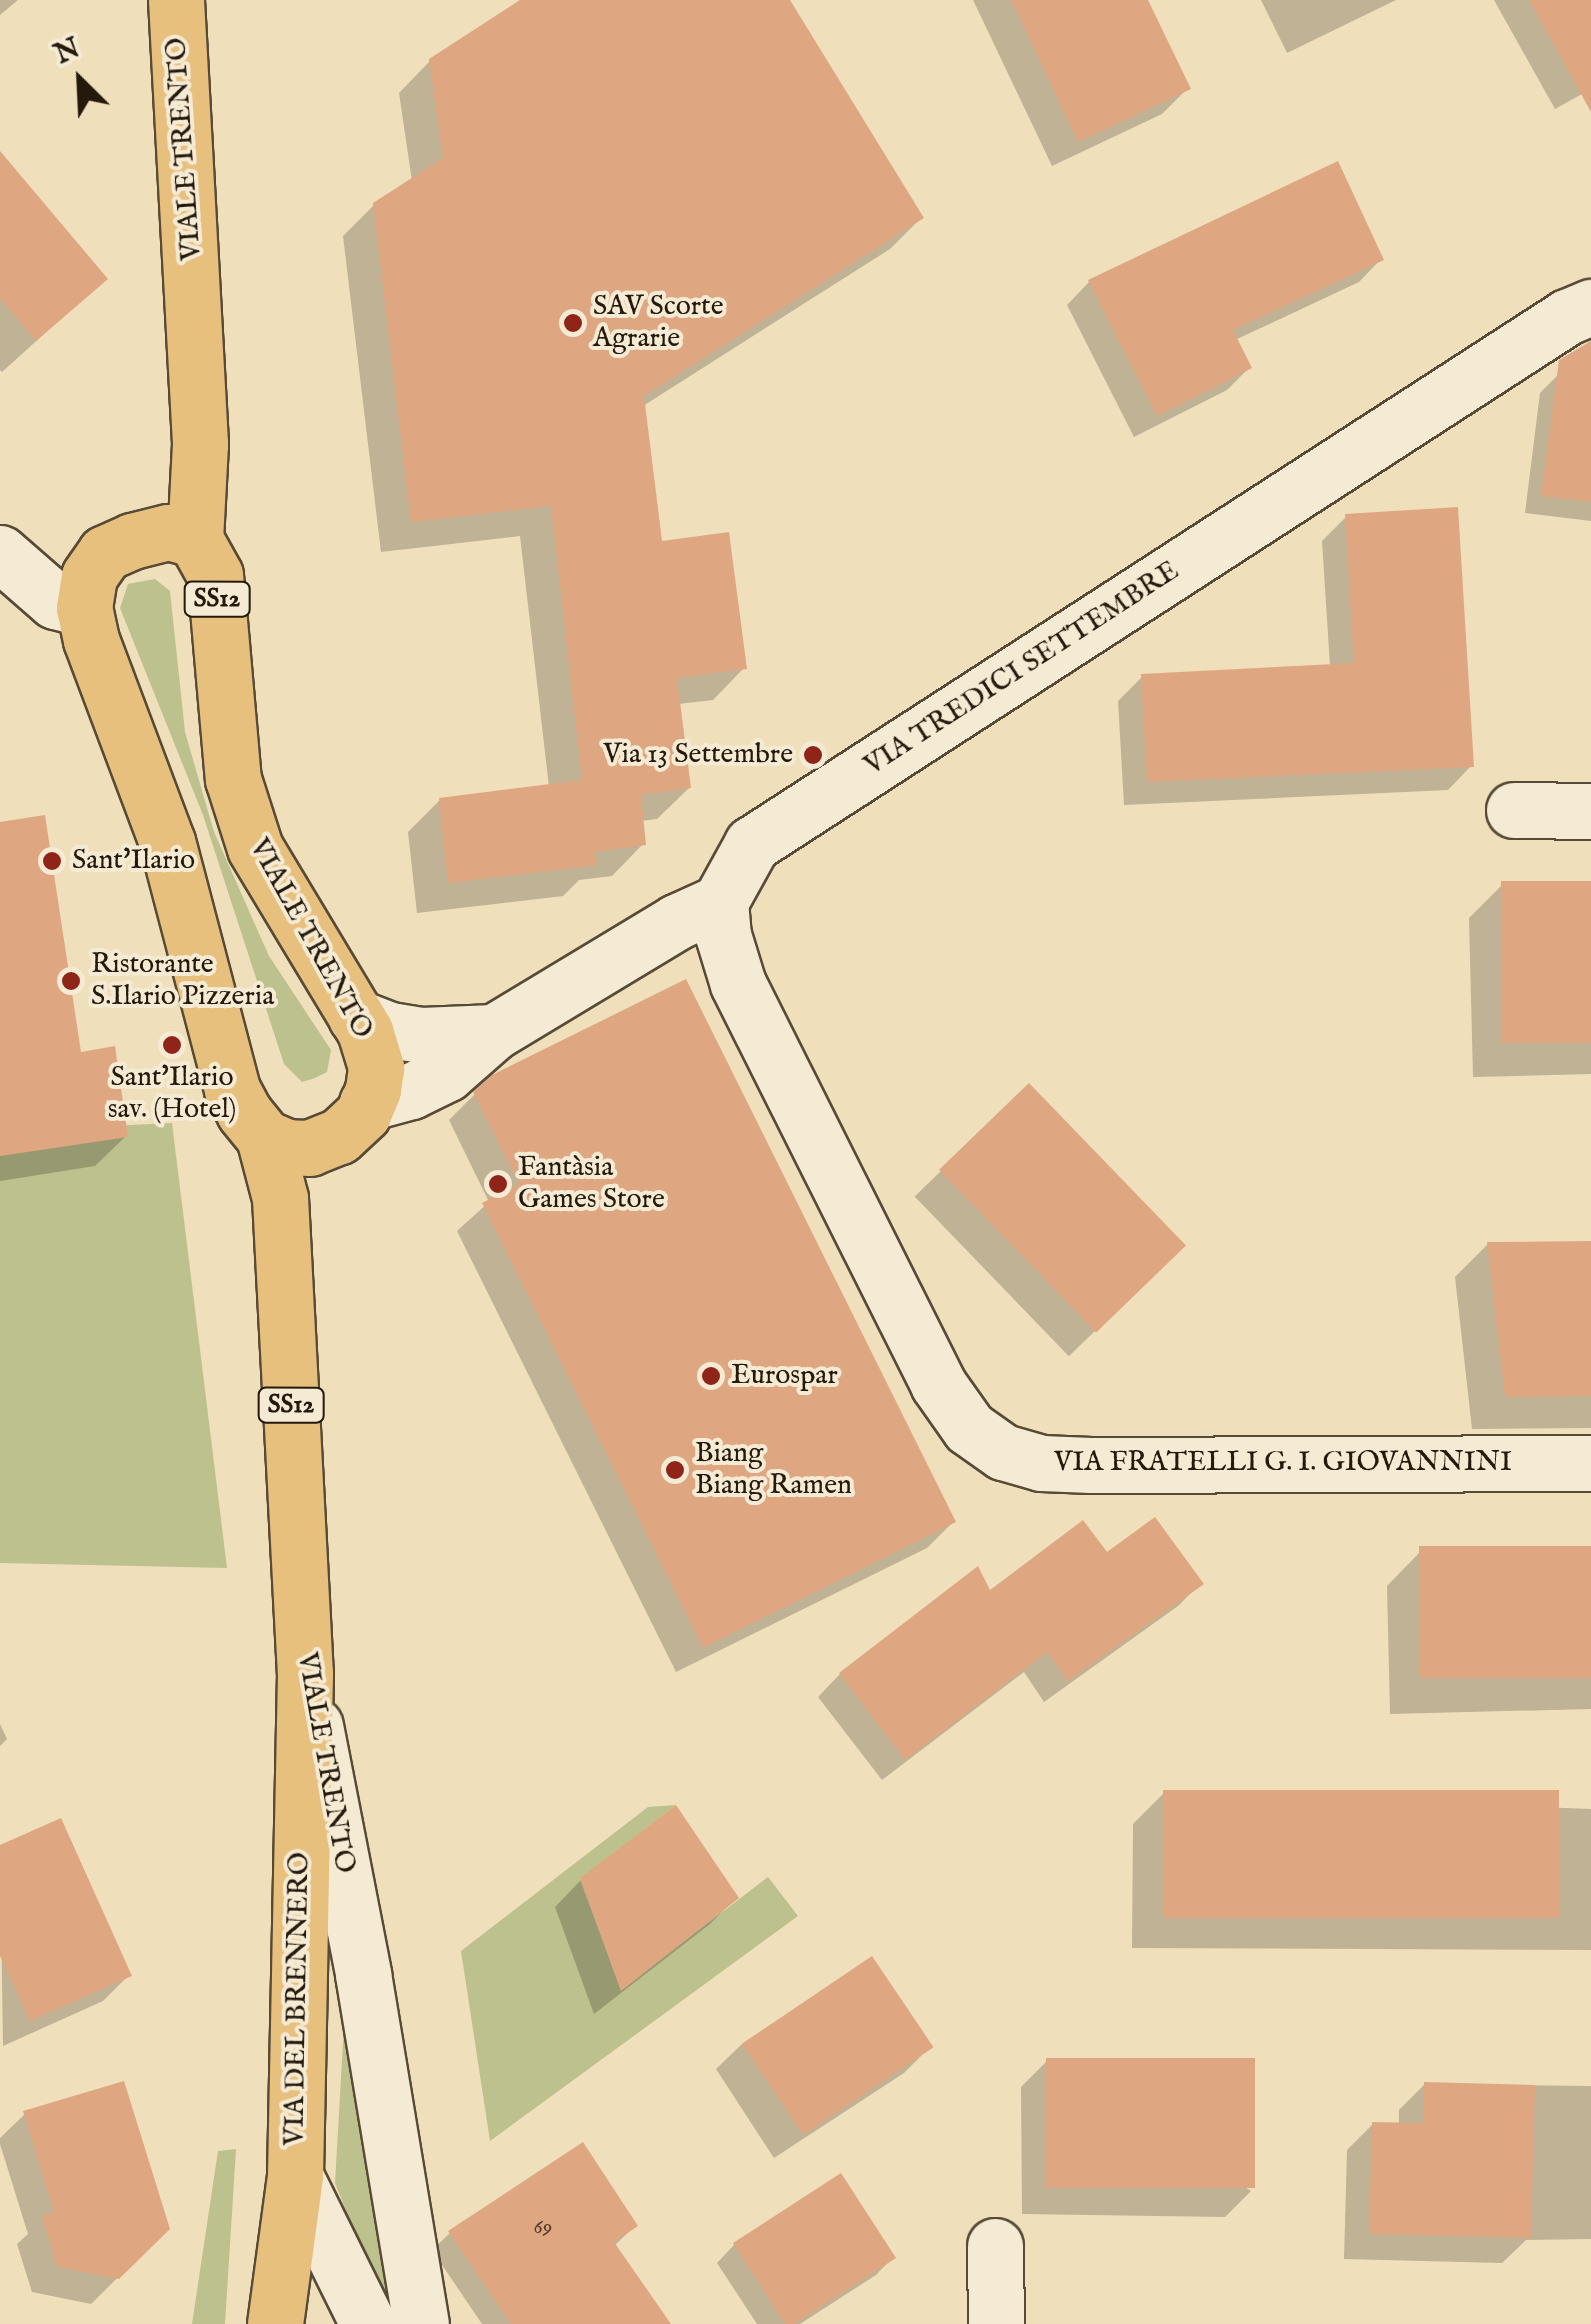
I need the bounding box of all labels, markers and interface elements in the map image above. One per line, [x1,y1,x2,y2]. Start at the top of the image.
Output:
north arrow [30,30,130,130]
text: N [49,31,86,73]
street label: VIALE TRENTO [160,36,210,262]
place label: SAV Scorte Agrarie [593,290,724,356]
marker: SAV Scorte Agrarie [562,312,584,334]
street label: VIA TREDICI SETTEMBRE [859,555,1185,783]
road number: SS12 [182,579,252,619]
place label: Via 13 Settembre [603,738,793,772]
marker: Via 13 Settembre [802,744,824,766]
street label: VIALE TRENTO [241,833,379,1045]
place label: Sant'Ilario [72,844,195,878]
marker: Sant'Ilario [41,850,63,872]
place label: Ristorante S.Ilario Pizzeria [91,948,274,1014]
marker: Ristorante S.Ilario Pizzeria [60,970,82,992]
marker: Sant'Ilario sav. (Hotel) [161,1034,183,1056]
place label: Sant'Ilario sav. (Hotel) [108,1061,236,1127]
place label: Fantàsia Games Store [518,1151,665,1217]
marker: Fantàsia Games Store [487,1173,509,1195]
place label: Eurospar [731,1359,838,1393]
marker: Eurospar [700,1365,722,1387]
road number: SS12 [256,1385,326,1425]
place label: Biang Biang Ramen [695,1437,852,1503]
street label: VIA FRATELLI G. I. GIOVANNINI [1054,1446,1512,1480]
marker: Biang Biang Ramen [664,1459,686,1481]
street label: VIALE TRENTO [289,1650,361,1876]
street label: VIA DEL BRENNERO [279,1852,317,2146]
house number: 69 [534,2215,552,2241]

